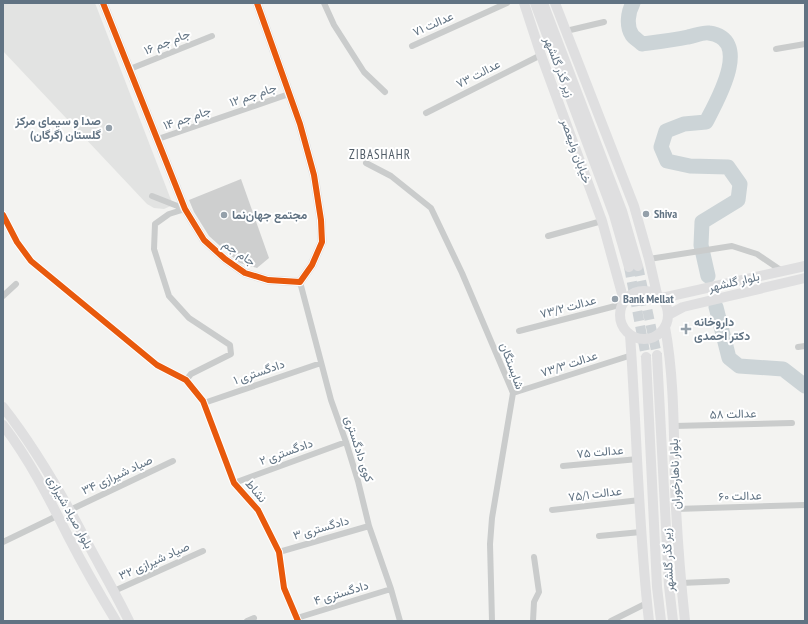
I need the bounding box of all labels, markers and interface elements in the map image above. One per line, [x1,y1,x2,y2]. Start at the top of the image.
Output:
street label: عدالت ۷۱ [410,8,456,39]
street label: ۱۶ جام جم [142,26,192,58]
street label: زیر گذر گلشهر [540,33,578,100]
street label: عدالت ۷۳ [453,56,502,91]
street label: ۱۲ جام جم [227,79,279,111]
street label: ۱۴ جام جم [161,102,213,134]
place label: صدا و سیمای مرکز گلستان (گرگان) [14,113,102,143]
street label: خیابان ولیعصر [557,115,595,186]
marker: صدا و سیمای مرکز گلستان (گرگان) [104,123,114,133]
district label: ZIBASHAHR [349,146,411,163]
place label: Shiva [654,206,677,221]
place label: مجتمع جهان‌نما [232,207,308,223]
marker: Shiva [641,209,651,219]
marker: مجتمع جهان‌نما [219,210,229,220]
street label: جام جم [219,236,259,270]
street label: بلوار گلشهر [706,268,761,296]
place label: Bank Mellat [623,291,674,306]
street label: عدالت ۷۳/۲ [538,292,598,321]
marker: Bank Mellat [610,294,620,304]
place label: داروخانه دکتر احمدی [694,314,750,344]
marker: داروخانه دکتر احمدی [681,324,691,334]
street label: شایستگان [497,340,528,391]
street label: ۷۳/۳ عدالت [538,347,599,380]
street label: دادگستری ۱ [231,356,287,388]
street label: عدالت ۵۸ [709,405,757,422]
street label: کوی دادگستری [341,414,377,484]
street label: دادگستری ۲ [257,435,315,469]
street label: بلوار ناهارخوران [666,438,684,510]
street label: ۷۵ عدالت [576,442,624,461]
street label: صیاد شیرازی ۳۴ [79,452,155,498]
street label: بلوار صیاد شیرازی [43,473,97,551]
street label: نشاط [242,476,270,505]
street label: ۷۵/۱ عدالت [567,483,623,504]
street label: عدالت ۶۰ [718,487,762,504]
street label: دادگستری ۳ [291,512,351,544]
street label: زیر گذر گلشهر [658,528,678,593]
street label: صیاد شیرازی ۳۲ [116,538,192,584]
street label: دادگستری ۴ [312,577,371,609]

